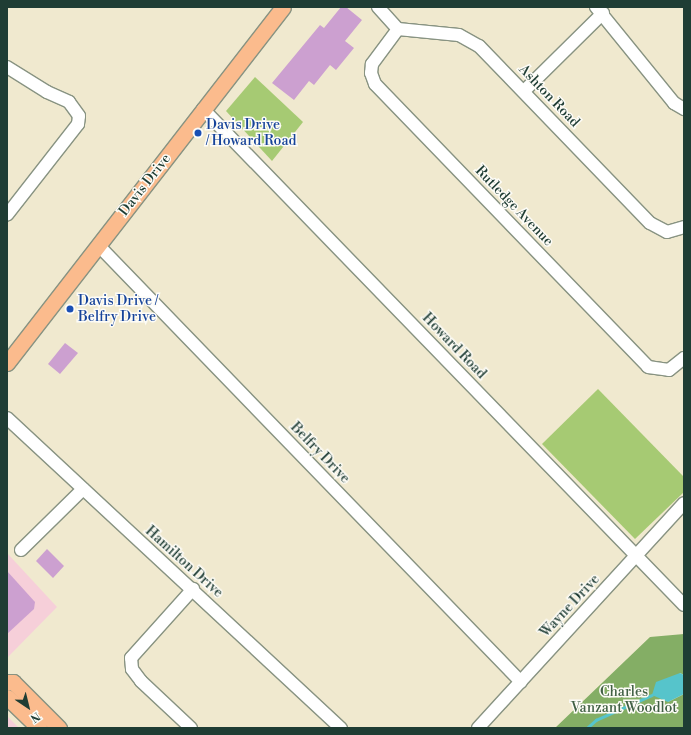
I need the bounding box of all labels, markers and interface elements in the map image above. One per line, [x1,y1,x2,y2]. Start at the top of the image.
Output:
street label: Ashton Road [515,61,583,131]
place label: Davis Drive / Howard Road [206,117,296,150]
marker: Davis Drive / Howard Road [193,128,203,138]
street label: Davis Drive [116,151,174,219]
street label: Rutledge Avenue [471,162,557,250]
place label: Davis Drive / Belfry Drive [78,293,158,326]
marker: Davis Drive / Belfry Drive [65,304,75,314]
street label: Howard Road [418,310,490,382]
street label: Belfry Drive [287,419,353,487]
street label: Hamilton Drive [142,523,226,601]
street label: Wayne Drive [537,571,603,641]
park label: Charles Vanzant Woodlot [571,684,677,716]
north arrow [8,687,48,727]
text: N [27,709,42,725]

